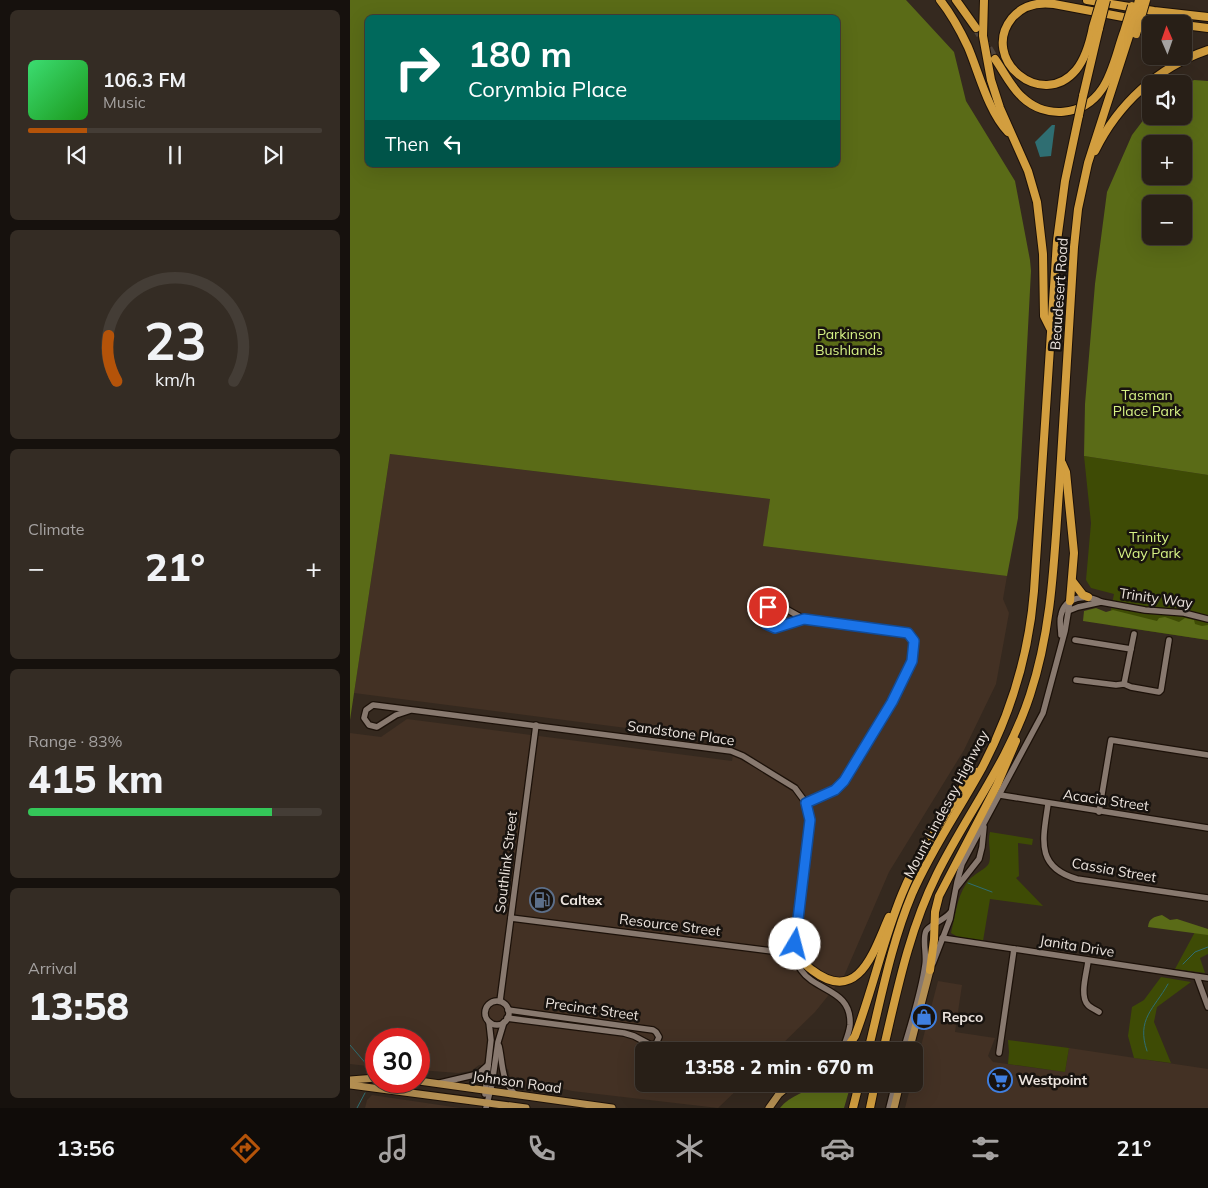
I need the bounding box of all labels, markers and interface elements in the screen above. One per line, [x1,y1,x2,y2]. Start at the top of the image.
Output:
north arrow [1142,15,1192,65]
map controls [1142,15,1192,245]
text: 180 m [468,32,572,76]
icon: right [385,35,450,100]
text: 106.3 FM [103,68,186,92]
text: Corymbia Place [468,75,627,103]
button: sound [1142,75,1192,125]
text: Music [103,92,146,112]
icon: left [439,130,467,158]
text: Then [385,132,429,156]
button: + [1142,135,1192,185]
icon: previous [63,141,91,169]
icon: pause [161,141,189,169]
icon: next [259,141,287,169]
button: − [1142,195,1192,245]
street label: Beaudesert Road [1046,237,1072,351]
text: 23 [144,308,206,373]
park label: Parkinson Bushlands [815,325,883,359]
text: km/h [155,368,195,390]
park label: Tasman Place Park [1113,386,1182,420]
text: Climate [28,519,84,539]
park label: Trinity Way Park [1117,528,1182,562]
text: 21° [145,543,205,591]
text: − [28,550,45,585]
text: + [305,550,322,585]
street label: Trinity Way [1118,584,1194,612]
pin [747,586,789,628]
icon: arrive [754,593,782,621]
street label: Sandstone Place [626,717,736,749]
street label: Mount Lindesay Highway [899,727,993,881]
text: Range · 83% [28,731,123,751]
text: 415 km [28,755,164,803]
street label: Acacia Street [1062,785,1150,815]
street label: Southlink Street [491,810,521,914]
street label: Cassia Street [1070,854,1158,886]
fuel station icon: Caltex [529,887,555,913]
place label: Caltex [560,891,603,909]
street label: Resource Street [618,910,722,940]
position arrow [768,917,820,969]
street label: Janita Drive [1038,931,1116,961]
text: Arrival [28,958,77,978]
text: 13:58 [28,982,129,1030]
street label: Precinct Street [544,994,640,1024]
shop icon: Repco [911,1004,937,1030]
place label: Repco [942,1008,983,1026]
speed limit sign: 30 [365,1028,430,1093]
text: 13:58 · 2 min · 670 m [684,1055,874,1079]
street label: Johnson Road [471,1067,563,1097]
supermarket icon: Westpoint [987,1067,1013,1093]
place label: Westpoint [1018,1071,1088,1089]
icon: directions [228,1131,263,1166]
icon: music [376,1131,411,1166]
icon: phone [524,1131,559,1166]
icon: climate [672,1131,707,1166]
icon: car [820,1131,855,1166]
icon: filters [968,1131,1003,1166]
text: 13:56 [57,1134,115,1162]
text: 21° [1117,1134,1151,1162]

